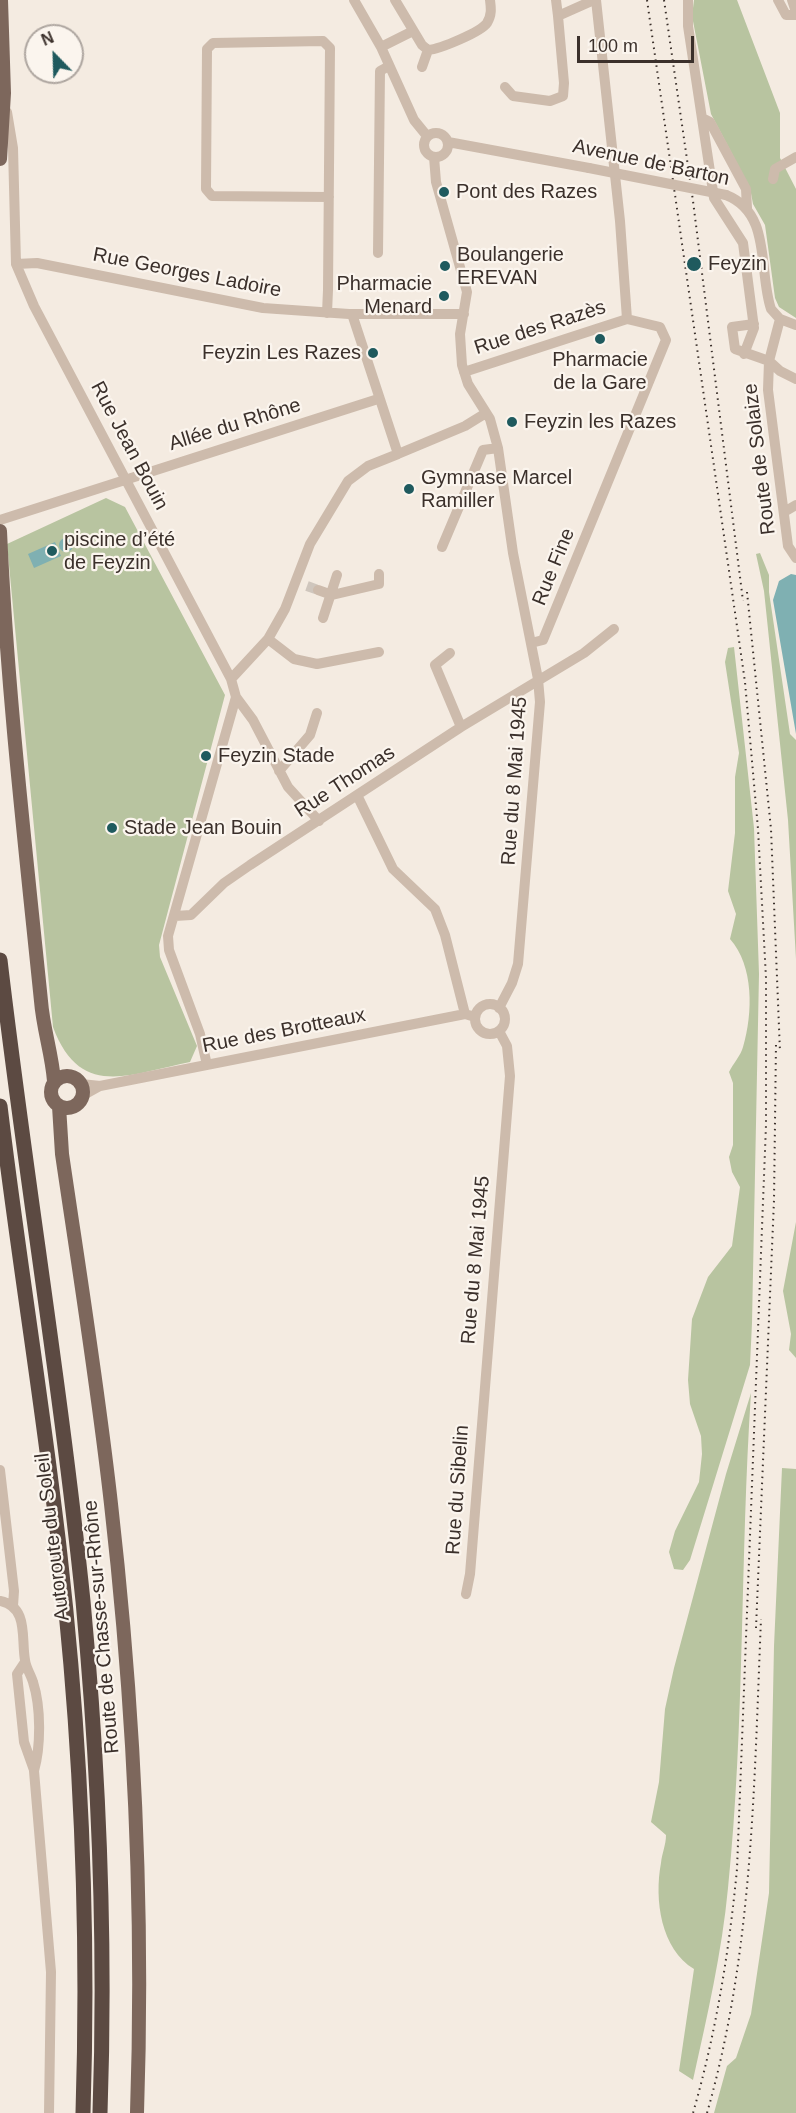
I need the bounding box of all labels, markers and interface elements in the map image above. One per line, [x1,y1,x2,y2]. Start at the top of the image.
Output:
north arrow [24,24,84,84]
scale bar [580,24,697,62]
text: N [39,29,56,49]
text: 100 m [588,36,638,56]
street label: Avenue de Barton [570,135,732,191]
place label: Pont des Razes [456,180,597,204]
marker: Pont des Razes [437,185,451,199]
street label: Rue Georges Ladoire [91,243,283,303]
place label: Boulangerie EREVAN [457,243,564,290]
place label: Feyzin [708,252,767,276]
marker: Feyzin [685,255,703,273]
marker: Boulangerie EREVAN [438,259,452,273]
place label: Pharmacie Menard [336,272,432,319]
marker: Pharmacie Menard [437,289,451,303]
street label: Rue des Razès [471,295,609,361]
marker: Pharmacie de la Gare [593,332,607,346]
place label: Feyzin Les Razes [202,341,361,365]
marker: Feyzin Les Razes [366,346,380,360]
place label: Pharmacie de la Gare [552,348,648,395]
street label: Rue Jean Bouin [85,378,173,514]
street label: Route de Solaize [739,382,781,536]
street label: Allée du Rhône [166,394,304,456]
place label: Feyzin les Razes [524,410,676,434]
marker: Feyzin les Razes [505,415,519,429]
place label: Gymnase Marcel Ramiller [421,466,572,513]
marker: Gymnase Marcel Ramiller [402,482,416,496]
street label: Rue Fine [528,525,580,609]
place label: piscine d’été de Feyzin [64,528,175,575]
marker: piscine d’été de Feyzin [45,544,59,558]
street label: Rue du 8 Mai 1945 [497,696,533,866]
street label: Rue Thomas [290,741,400,823]
place label: Feyzin Stade [218,744,335,768]
marker: Feyzin Stade [199,749,213,763]
place label: Stade Jean Bouin [124,816,282,840]
marker: Stade Jean Bouin [105,821,119,835]
street label: Rue des Brotteaux [200,1003,368,1059]
street label: Rue du 8 Mai 1945 [457,1175,495,1345]
street label: Rue du Sibelin [441,1424,475,1556]
street label: Autoroute du Soleil [31,1452,75,1622]
street label: Route de Chasse-sur-Rhône [79,1499,125,1755]

